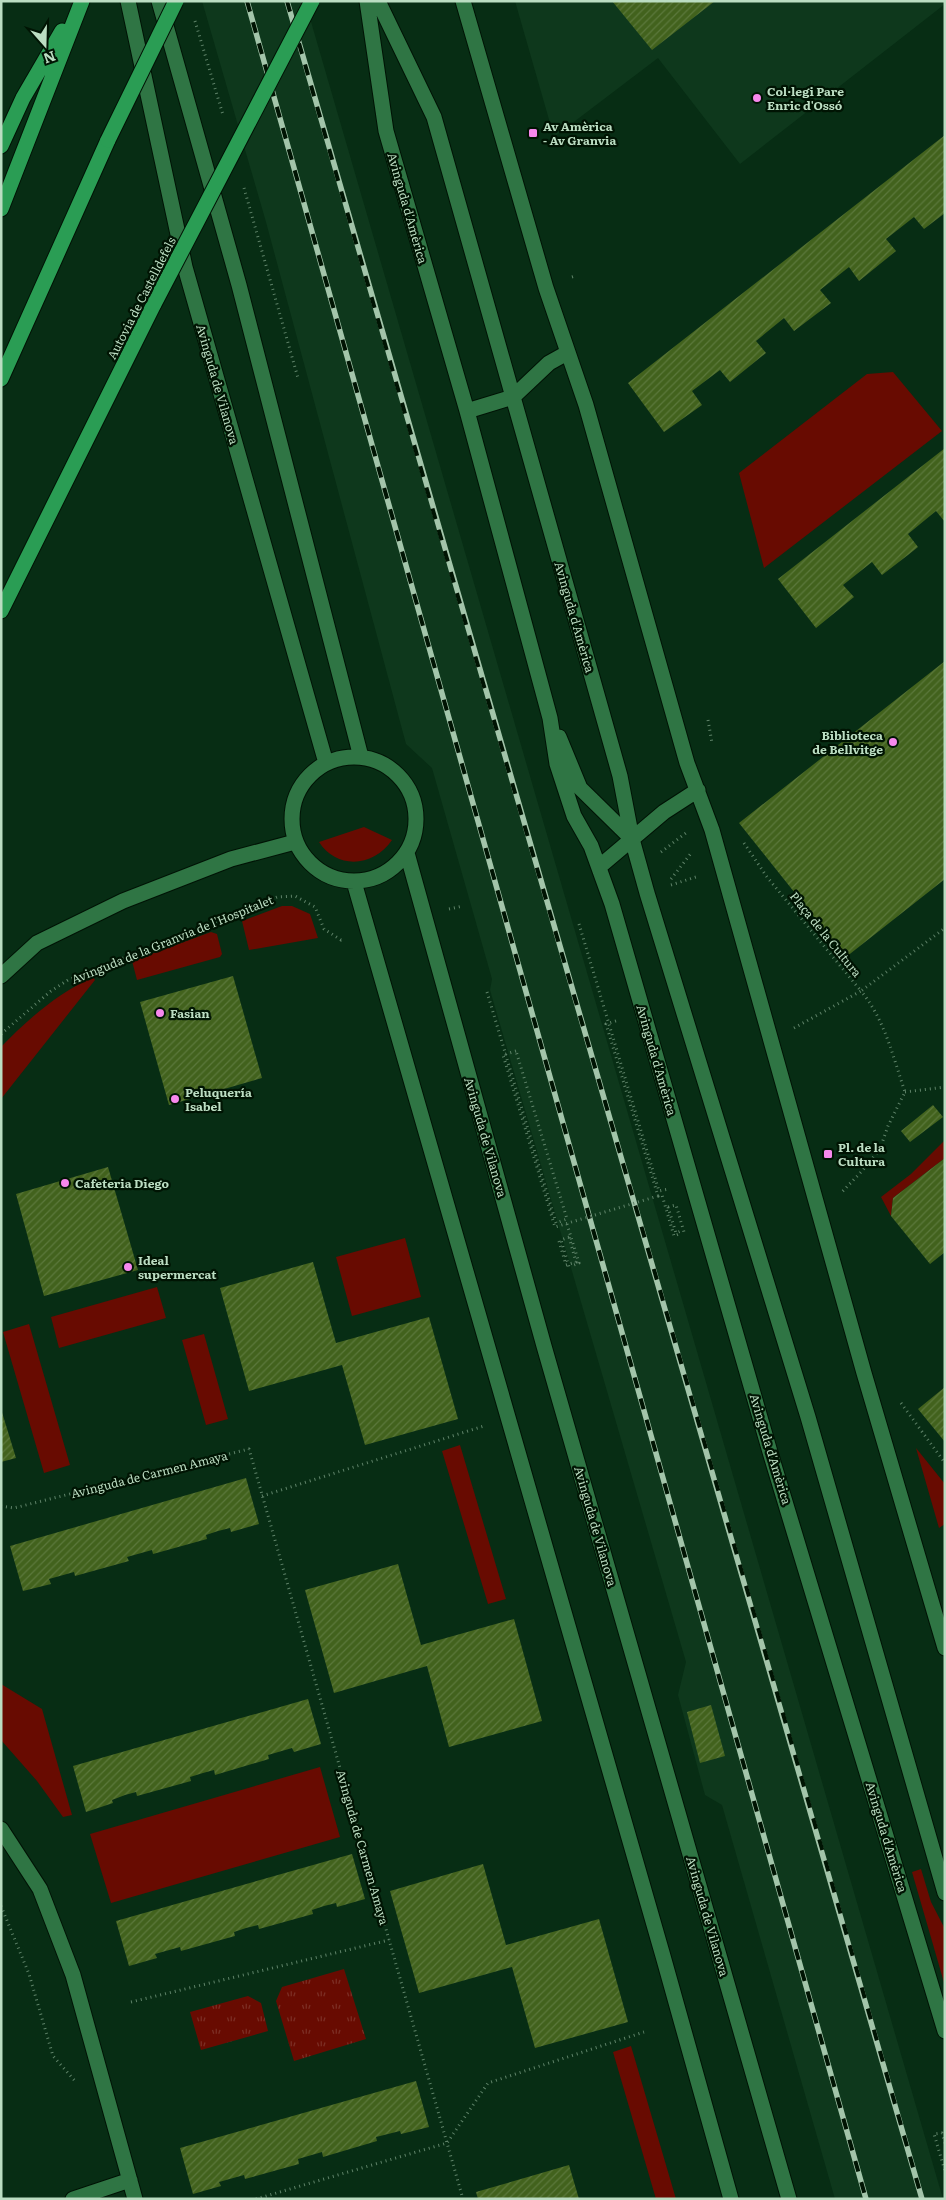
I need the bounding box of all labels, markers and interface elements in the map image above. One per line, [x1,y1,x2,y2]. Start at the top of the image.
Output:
north arrow [20,20,70,70]
text: N [41,47,59,70]
place label: Col·legi Pare Enric d'Ossó [767,82,844,114]
marker: Col·legi Pare Enric d'Ossó [751,92,763,104]
place label: Av Amèrica - Av Granvia [543,117,616,149]
marker: Av Amèrica - Av Granvia [527,127,539,139]
street label: Avinguda d'Amèrica [384,150,433,266]
street label: Autovia de Castelldefels [102,233,180,362]
street label: Avinguda de Vilanova [192,322,244,447]
street label: Avinguda d'Amèrica [551,559,600,675]
place label: Biblioteca de Bellvitge [812,726,883,758]
marker: Biblioteca de Bellvitge [887,736,899,748]
street label: Plaça de la Cultura [786,887,867,981]
street label: Avinguda de la Granvia de l'Hospitalet [68,890,276,988]
street label: Avinguda d'Amèrica [633,1002,682,1118]
place label: Fasian [170,1004,210,1022]
marker: Fasian [154,1007,166,1019]
street label: Avinguda de Vilanova [460,1075,512,1200]
place label: Peluquería Isabel [185,1083,252,1115]
marker: Peluquería Isabel [169,1093,181,1105]
place label: Pl. de la Cultura [838,1138,885,1170]
marker: Pl. de la Cultura [822,1148,834,1160]
place label: Cafeteria Diego [75,1174,169,1192]
marker: Cafeteria Diego [59,1177,71,1189]
place label: Ideal supermercat [138,1251,217,1283]
marker: Ideal supermercat [122,1261,134,1273]
street label: Avinguda d'Amèrica [746,1391,797,1507]
street label: Avinguda de Carmen Amaya [69,1446,230,1502]
street label: Avinguda de Vilanova [570,1464,622,1589]
street label: Avinguda de Carmen Amaya [332,1767,394,1927]
street label: Avinguda d'Amèrica [862,1779,913,1895]
street label: Avinguda de Vilanova [682,1854,734,1979]

